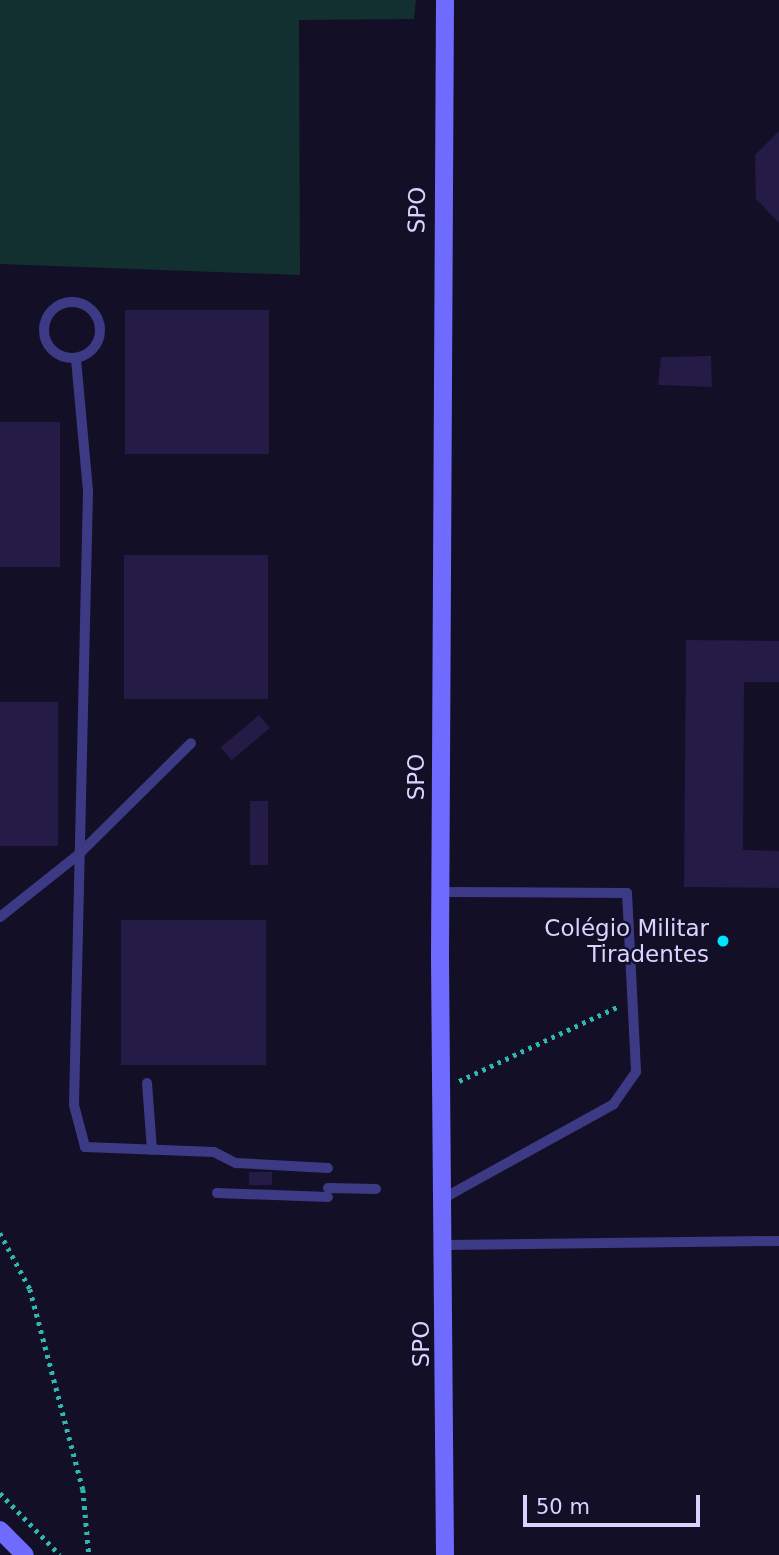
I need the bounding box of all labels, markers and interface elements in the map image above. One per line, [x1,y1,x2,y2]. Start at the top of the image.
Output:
street label: SPO [403,186,431,234]
street label: SPO [402,754,430,800]
place label: Colégio Militar Tiradentes [544,914,709,968]
marker: Colégio Militar Tiradentes [715,933,731,949]
street label: SPO [407,1321,435,1367]
scale bar [527,1482,704,1526]
text: 50 m [536,1495,590,1519]

